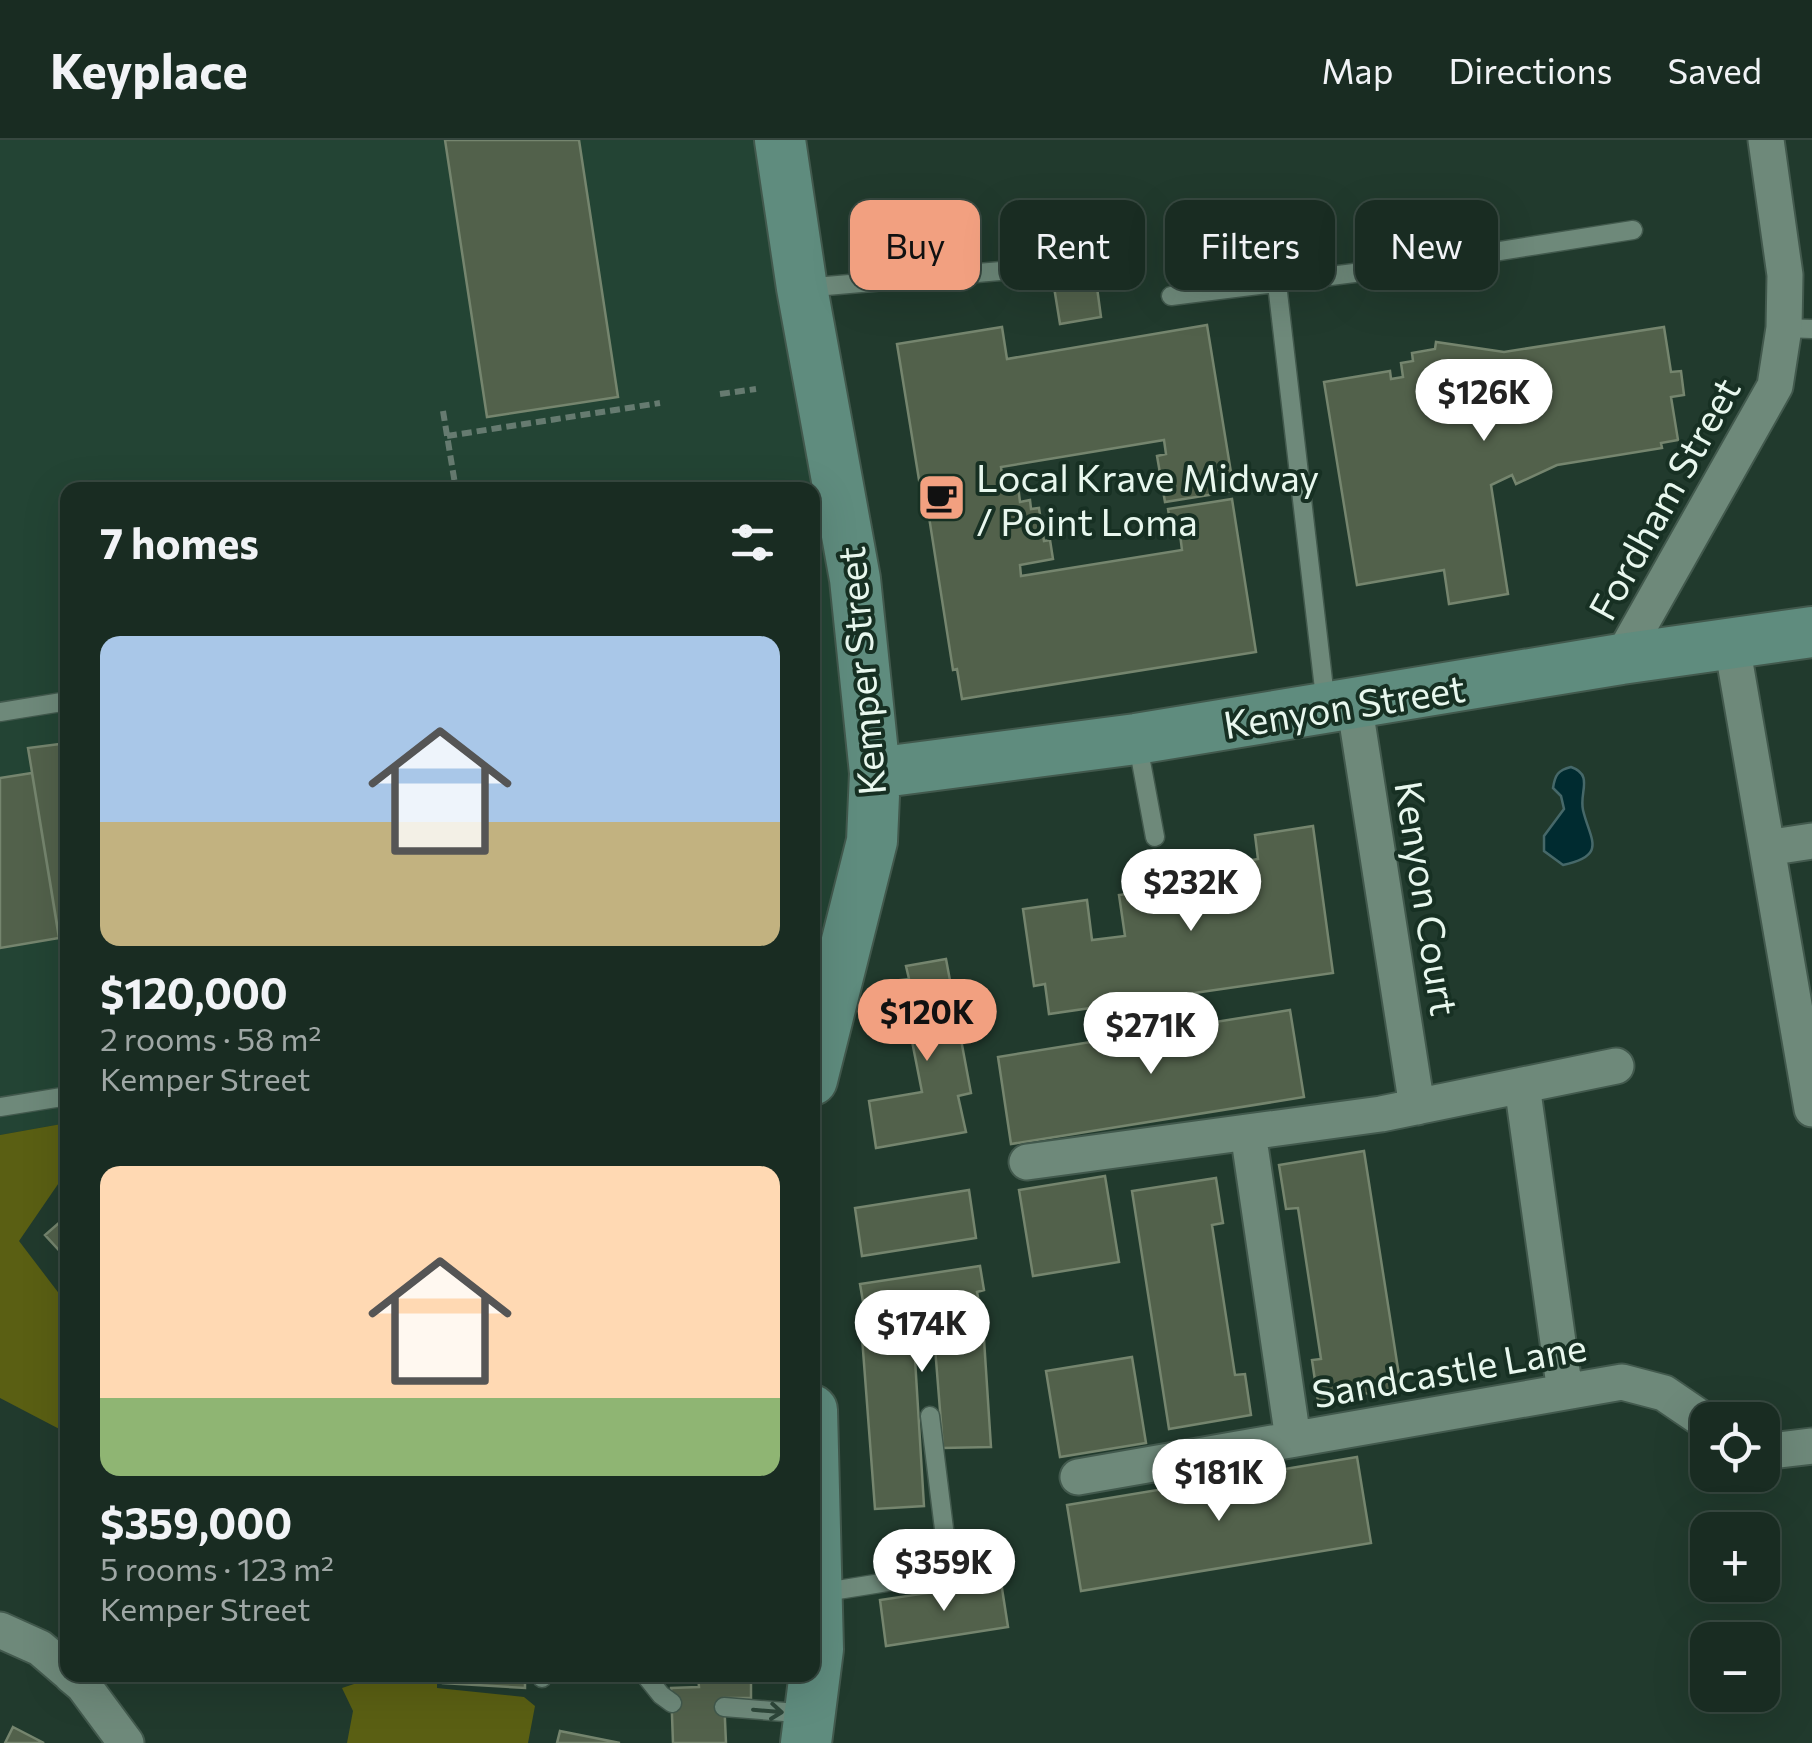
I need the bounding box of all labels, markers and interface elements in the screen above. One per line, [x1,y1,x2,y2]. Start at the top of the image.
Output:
text: Keyplace [50,40,248,99]
text: Map [1321,48,1393,91]
text: Directions [1448,48,1613,91]
text: Saved [1668,48,1762,91]
chip: Buy [850,200,980,290]
chip: Rent [1000,200,1145,290]
chip: Filters [1165,200,1335,290]
chip: New [1355,200,1498,290]
pin: $126K [1414,359,1554,444]
street label: Fordham Street [1577,369,1749,627]
text: $126K [1438,371,1530,411]
place label: Local Krave Midway / Point Loma [976,453,1319,544]
cafe icon: Local Krave Midway / Point Loma [915,472,967,524]
icon: filters [725,515,780,570]
text: 7 homes [100,516,259,568]
street label: Kemper Street [826,545,894,797]
street label: Kenyon Street [1220,663,1468,747]
icon: home [350,701,530,881]
street label: Kenyon Court [1386,777,1470,1019]
pin: $232K [1121,849,1261,934]
text: $232K [1143,861,1239,901]
text: $120,000 [100,966,288,1018]
pin: $120K [857,979,997,1064]
text: $120K [880,991,974,1031]
pin: $271K [1081,992,1221,1077]
text: $271K [1106,1004,1196,1044]
text: 2 rooms · 58 m² [100,1018,321,1058]
text: Kemper Street [100,1058,310,1098]
icon: home [350,1231,530,1411]
pin: $174K [852,1290,992,1375]
text: $174K [877,1302,967,1342]
street label: Sandcastle Lane [1308,1322,1590,1416]
map controls [1690,1402,1780,1712]
button: locate [1690,1402,1780,1492]
pin: $181K [1149,1439,1289,1524]
text: $181K [1174,1451,1264,1491]
text: $359,000 [100,1496,292,1548]
button: + [1690,1512,1780,1602]
pin: $359K [874,1529,1014,1614]
text: $359K [895,1541,993,1581]
text: 5 rooms · 123 m² [100,1548,334,1588]
text: Kemper Street [100,1588,310,1628]
button: − [1690,1622,1780,1712]
one-way arrow [751,1702,783,1721]

